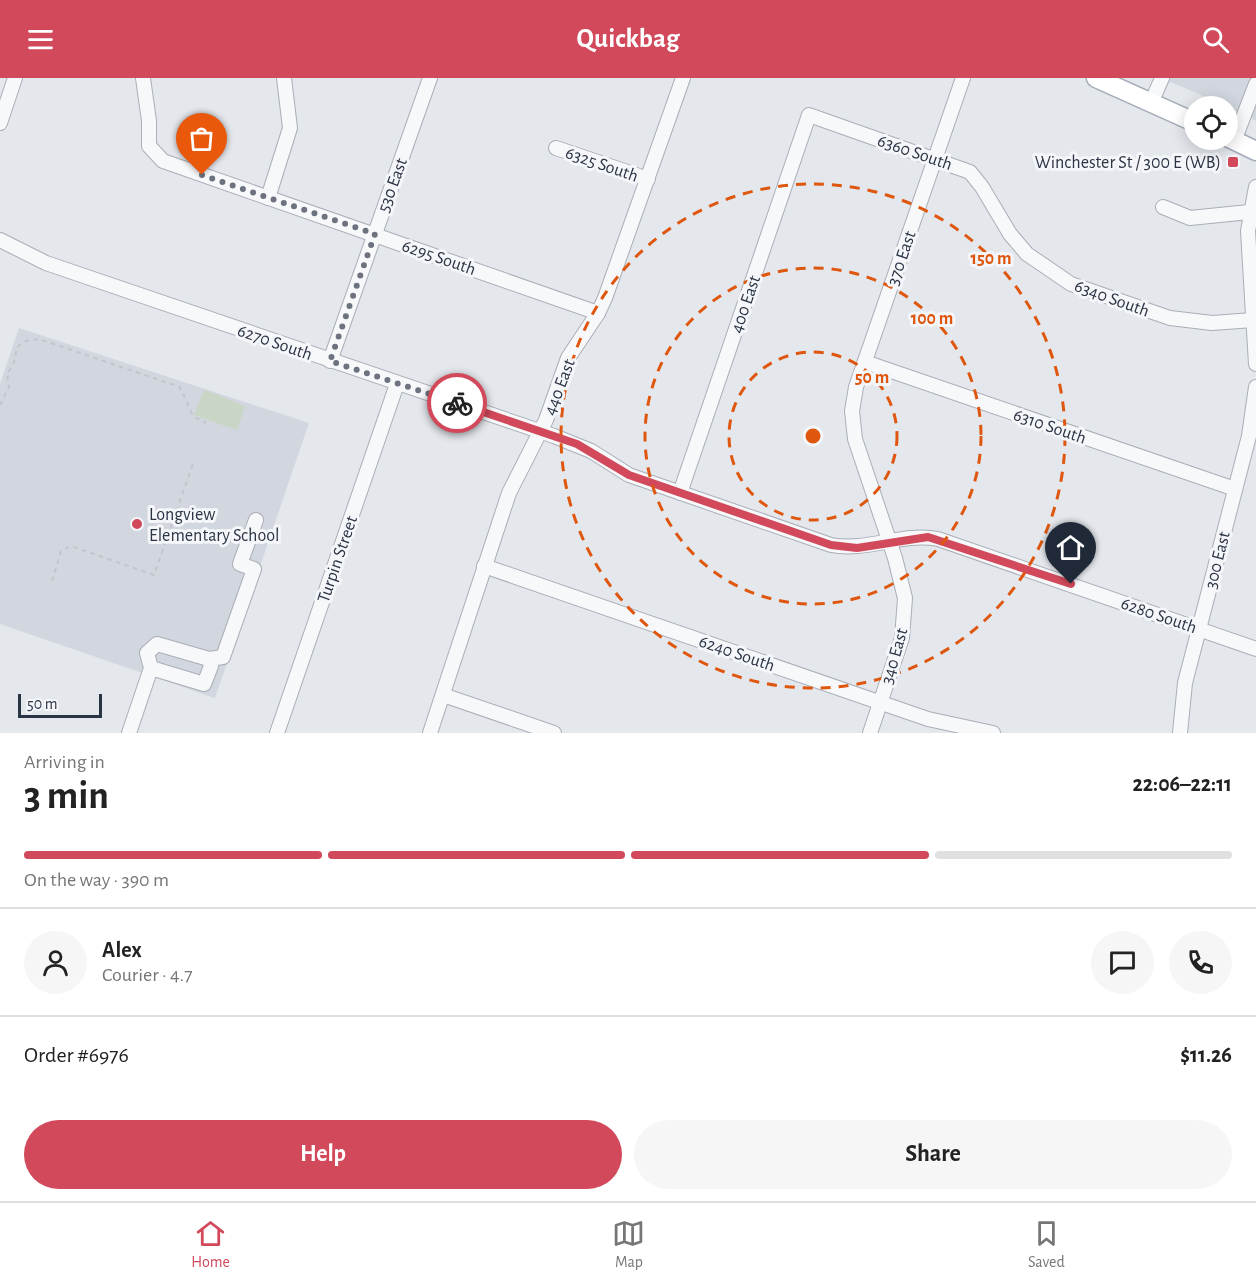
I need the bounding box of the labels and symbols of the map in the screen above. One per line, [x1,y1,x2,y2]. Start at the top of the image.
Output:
pin [176,113,227,175]
street label: 6360 South [875,132,955,174]
street label: 6325 South [563,144,640,186]
place label: Winchester St / 300 E (WB) [1035,154,1221,172]
marker: Winchester St / 300 E (WB) [1226,155,1240,169]
street label: 530 East [375,156,411,215]
street label: 370 East [884,228,920,288]
street label: 6295 South [399,237,478,279]
text: 150 m [971,250,1011,268]
street label: 400 East [728,273,764,335]
street label: 6340 South [1072,277,1152,321]
text: 100 m [911,310,953,328]
street label: 6270 South [235,322,314,364]
street label: 440 East [541,356,579,418]
text: 50 m [855,369,889,387]
courier [427,373,487,433]
street label: 6310 South [1011,406,1088,448]
centre of rings [803,426,823,446]
place label: Longview Elementary School [149,506,280,545]
street label: Turpin Street [315,513,361,605]
marker: Longview Elementary School [130,517,144,531]
pin [1045,522,1096,584]
street label: 300 East [1202,529,1234,591]
street label: 6280 South [1118,595,1199,637]
street label: 340 East [878,626,912,686]
street label: 6240 South [696,633,777,675]
scale bar [18,691,102,718]

